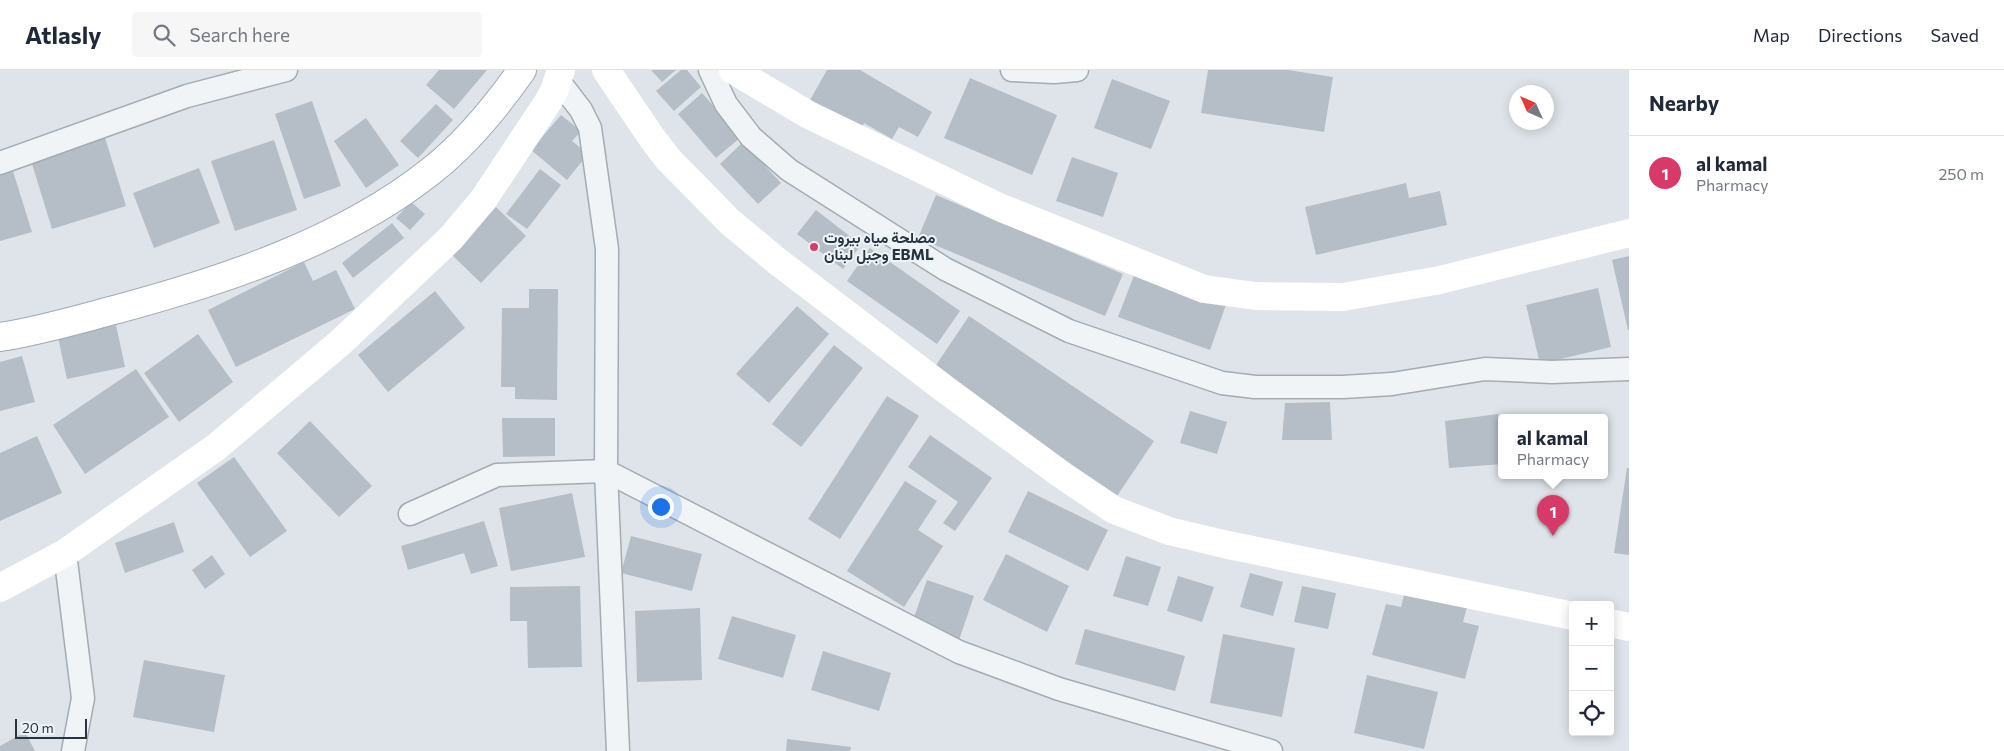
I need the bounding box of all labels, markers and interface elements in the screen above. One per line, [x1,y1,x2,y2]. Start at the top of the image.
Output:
search box [132,12,482,57]
text: Atlasly [25,20,102,49]
icon: search [150,21,178,49]
text: Search here [190,23,290,46]
text: Map [1753,24,1790,46]
text: Directions [1818,24,1902,46]
text: Saved [1930,24,1979,46]
north arrow [1509,85,1554,130]
text: Nearby [1649,90,1719,115]
text: al kamal [1696,152,1768,175]
text: 1 [1661,164,1669,183]
text: 250 m [1938,164,1984,183]
text: Pharmacy [1696,175,1769,194]
place label: مصلحة مياه بيروت وجبل لبنان EBML [824,228,935,264]
marker: مصلحة مياه بيروت وجبل لبنان EBML [808,241,820,253]
popup [1498,414,1608,479]
text: al kamal [1517,426,1588,449]
text: Pharmacy [1517,449,1589,468]
your location [648,494,674,520]
pin: 1 [1537,495,1569,536]
map controls [1569,601,1614,736]
button: + [1569,601,1614,646]
button: − [1569,646,1614,691]
button: locate [1569,691,1614,736]
scale bar [15,716,88,739]
text: 20 m [22,719,54,736]

